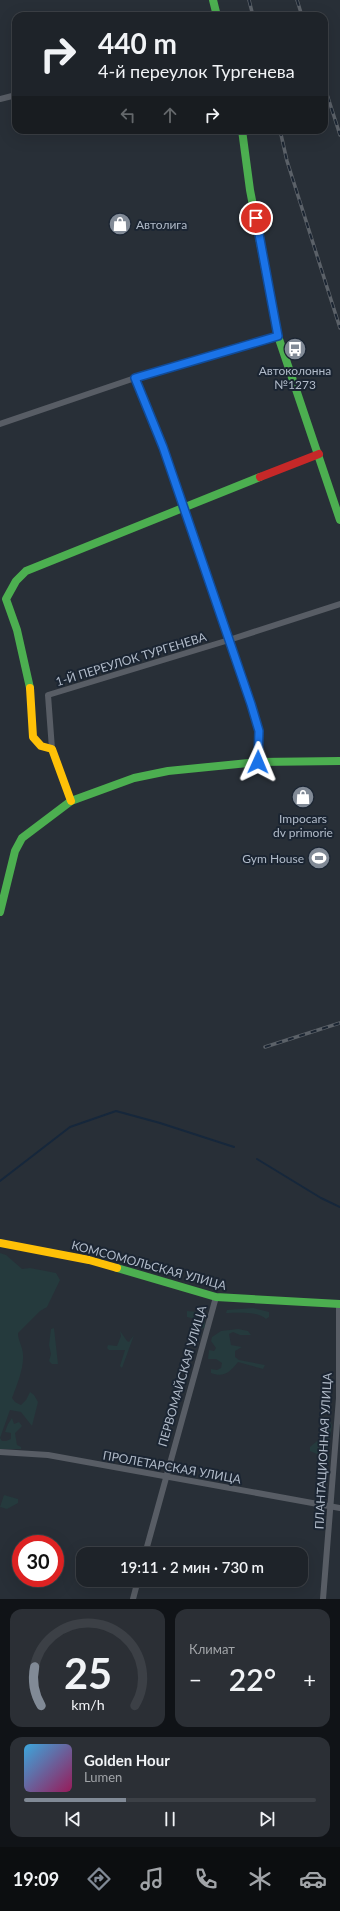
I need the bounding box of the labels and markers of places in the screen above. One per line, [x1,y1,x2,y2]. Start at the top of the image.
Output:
pin [239,201,273,235]
shop icon: Автолига [107,211,133,237]
place label: Автолига [136,217,187,232]
bus stop icon: Автоколонна №1273 [282,336,308,362]
place label: Автоколонна №1273 [259,363,331,392]
shop icon: Impocars dv primorie [290,784,316,810]
place label: Impocars dv primorie [273,811,333,840]
sports icon: Gym House [306,845,332,871]
place label: Gym House [242,851,304,866]

